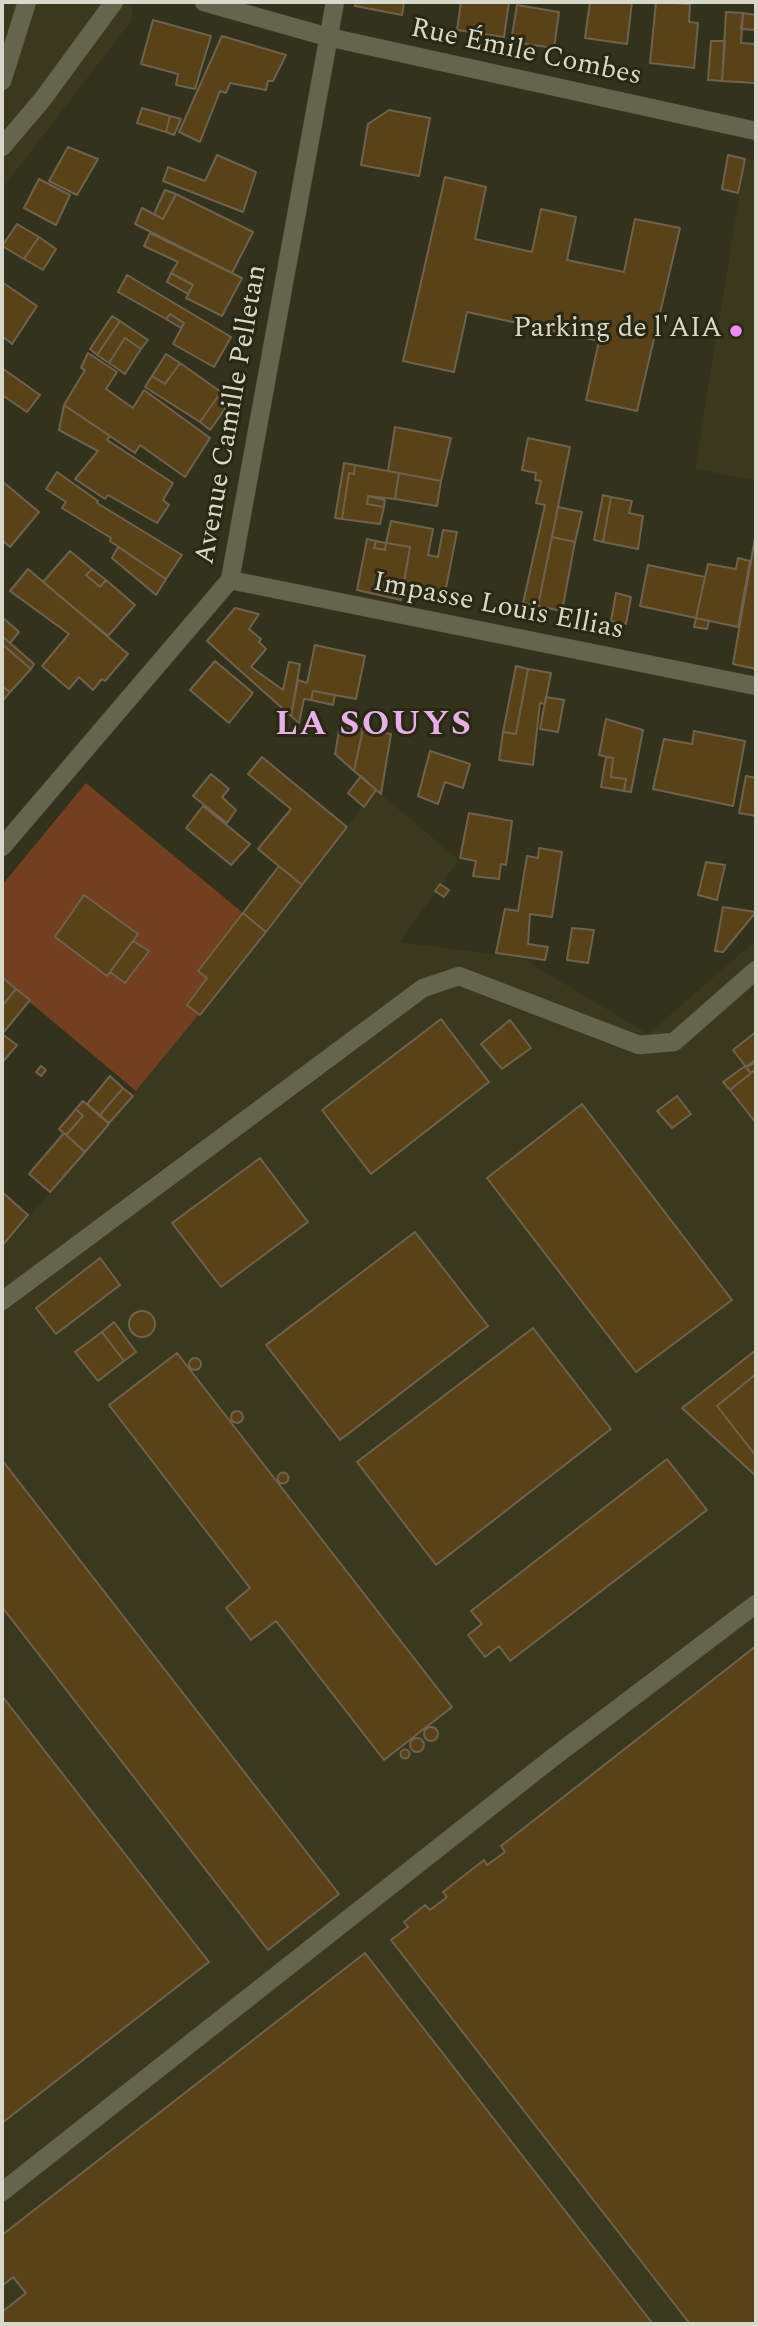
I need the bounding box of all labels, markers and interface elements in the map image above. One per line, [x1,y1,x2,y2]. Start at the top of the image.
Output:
street label: Rue Émile Combes [407,13,645,95]
street label: Avenue Camille Pelletan [190,262,276,568]
place label: Parking de l'AIA [513,314,722,348]
marker: Parking de l'AIA [728,323,744,339]
street label: Impasse Louis Ellias [370,567,626,649]
district label: LA SOUYS [276,706,472,748]

